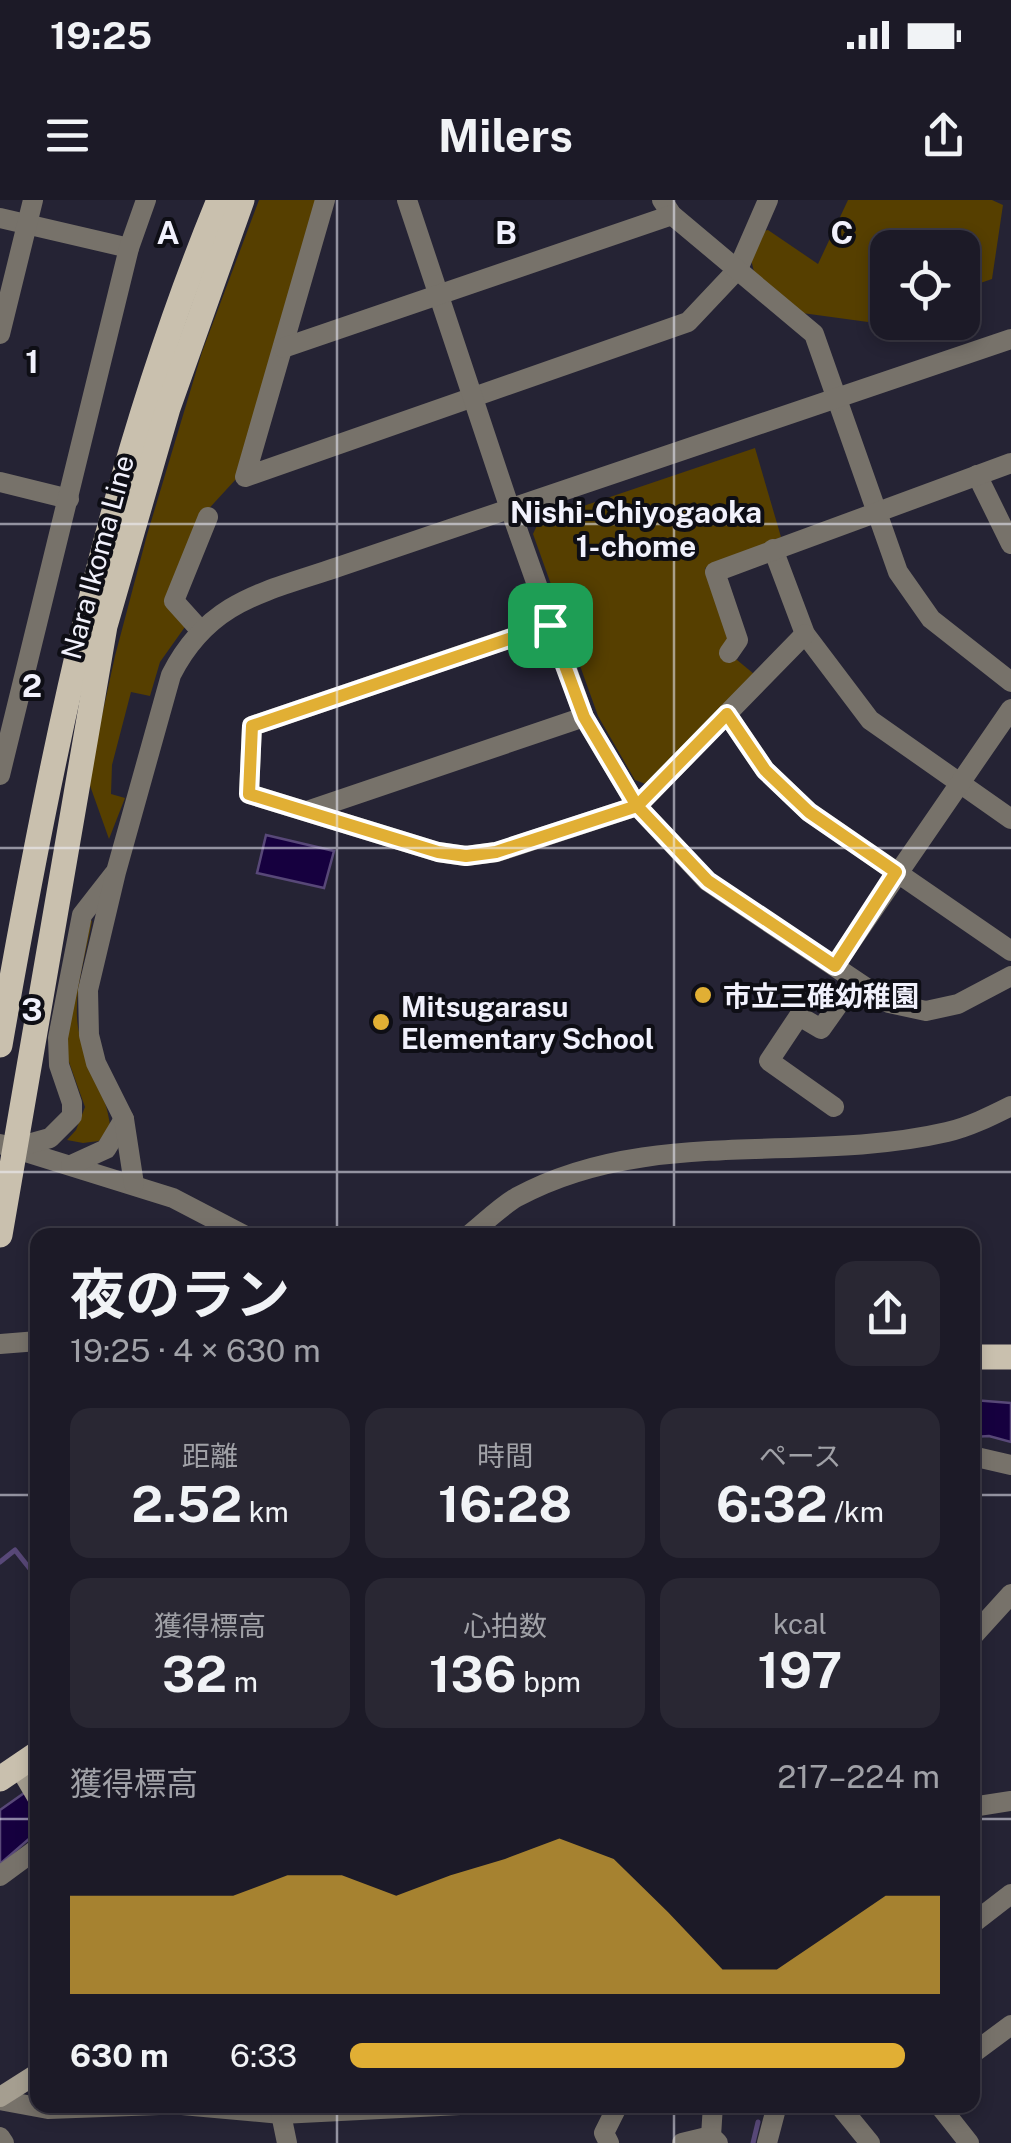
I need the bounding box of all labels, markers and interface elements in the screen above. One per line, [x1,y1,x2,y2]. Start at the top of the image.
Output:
text: 19:25 [50,13,152,58]
icon: menu [40,108,95,163]
icon: share [916,108,971,163]
text: Milers [438,109,573,162]
text: A [156,214,180,251]
text: B [495,214,517,251]
text: C [831,214,853,251]
map controls [870,230,980,340]
button: locate [870,230,980,340]
text: 1 [25,343,39,380]
street label: Nara Ikoma Line [54,451,140,663]
district label: Nishi-Chiyogaoka 1-chome [510,494,762,564]
pin [508,583,593,668]
icon: arrive [523,598,578,653]
text: 2 [22,667,42,704]
place label: 市立三碓幼稚園 [723,979,919,1012]
marker: 市立三碓幼稚園 [692,984,714,1006]
place label: Mitsugarasu Elementary School [401,990,654,1055]
text: 3 [21,991,43,1028]
marker: Mitsugarasu Elementary School [370,1011,392,1033]
button: share [835,1261,940,1366]
text: 夜のラン [70,1262,290,1326]
text: 19:25 · 4 × 630 m [70,1332,321,1369]
text: 距離 [182,1439,238,1472]
text: 時間 [477,1439,533,1472]
text: ペース [759,1439,841,1472]
text: 2.52 [131,1474,242,1533]
text: 16:28 [438,1474,572,1533]
text: 6:32 [716,1474,827,1533]
text: km [242,1495,289,1528]
text: /km [827,1495,884,1528]
text: kcal [773,1607,827,1640]
text: 獲得標高 [154,1609,266,1642]
text: 心拍数 [463,1609,547,1642]
text: 197 [758,1640,842,1699]
text: 32 [162,1644,227,1703]
text: 136 [429,1644,517,1703]
text: m [227,1665,258,1698]
text: bpm [517,1665,581,1698]
text: 217–224 m [777,1758,940,1795]
text: 獲得標高 [70,1765,198,1802]
text: 630 m [70,2037,169,2074]
text: 6:33 [230,2037,297,2074]

